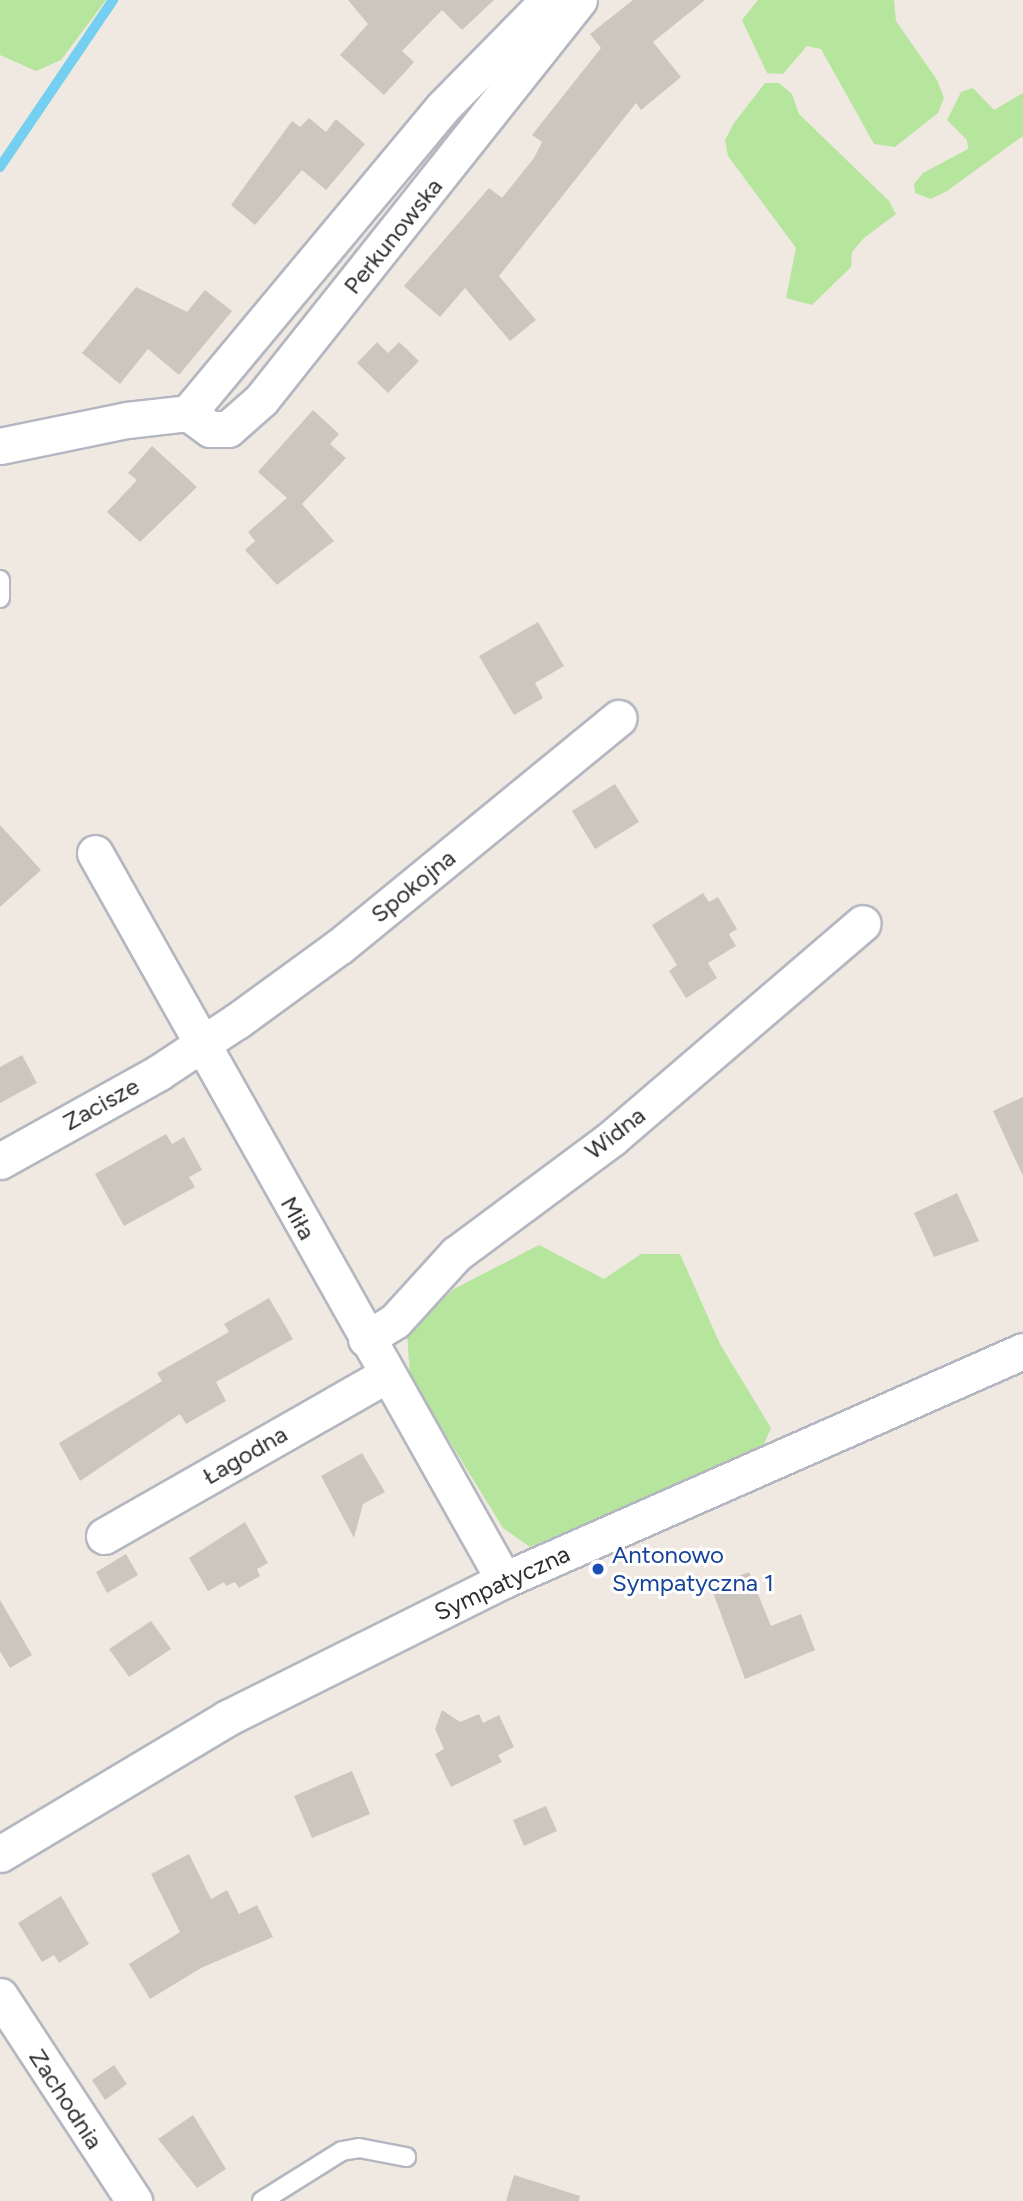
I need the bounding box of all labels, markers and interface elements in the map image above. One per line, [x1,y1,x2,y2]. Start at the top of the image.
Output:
street label: Perkunowska [338,172,448,300]
street label: Spokojna [365,843,461,929]
street label: Zacisze [58,1071,144,1137]
street label: Widna [579,1101,651,1165]
street label: Miła [275,1191,321,1245]
street label: Łagodna [198,1419,292,1491]
street label: Sympatyczna [430,1539,574,1627]
place label: Antonowo Sympatyczna 1 [612,1541,774,1597]
marker: Antonowo Sympatyczna 1 [590,1561,606,1577]
street label: Zachodnia [23,2044,109,2154]

